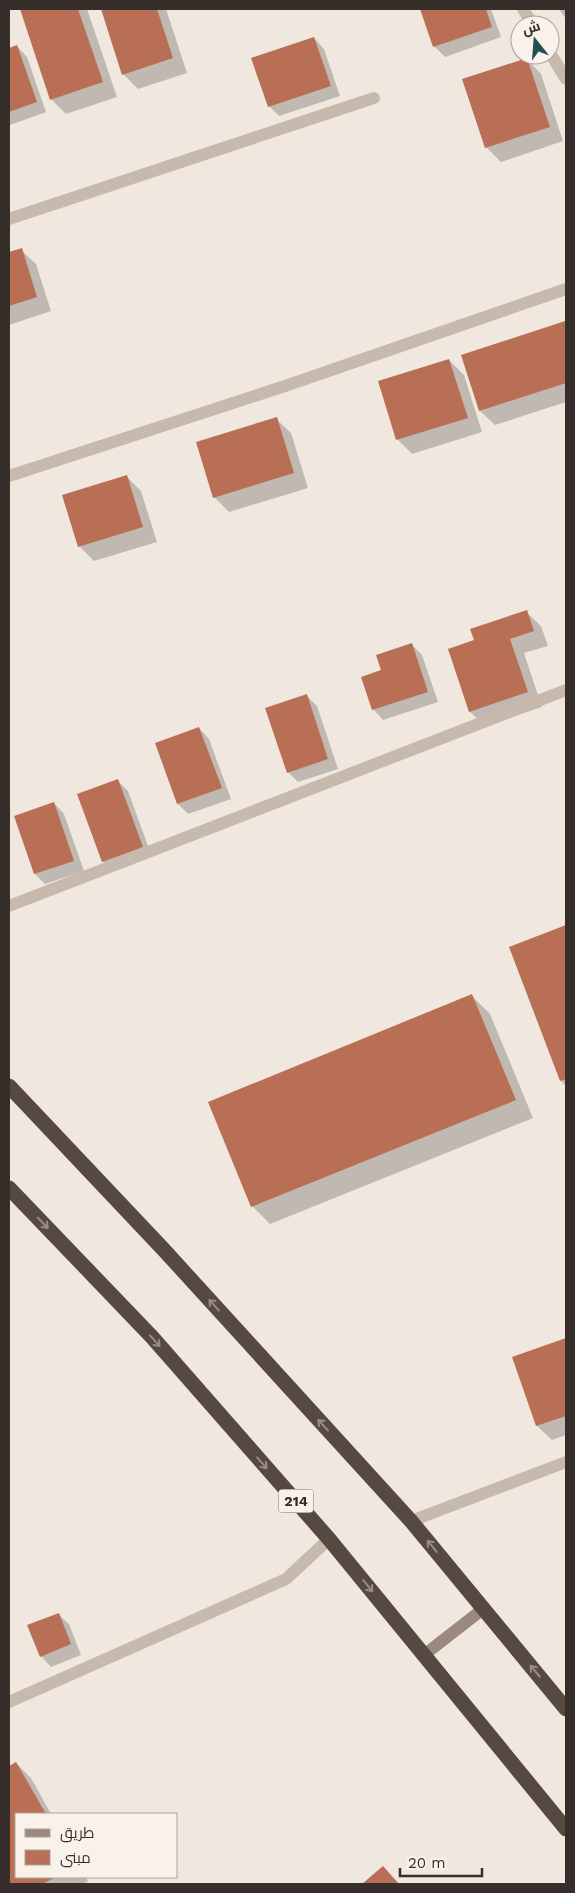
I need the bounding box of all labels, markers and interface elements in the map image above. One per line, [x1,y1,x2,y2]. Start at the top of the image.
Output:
north arrow [510,15,560,65]
text: ش [520,17,542,39]
one-way arrow [36,1217,48,1229]
one-way arrow [208,1298,220,1311]
one-way arrow [149,1334,161,1347]
one-way arrow [318,1418,329,1431]
one-way arrow [257,1456,268,1469]
road number: 214 [278,1490,314,1512]
one-way arrow [426,1540,437,1553]
one-way arrow [362,1579,373,1592]
one-way arrow [530,1665,541,1678]
legend [15,1813,178,1878]
text: طريق [60,1824,94,1843]
scale bar [400,1846,482,1878]
text: مبنى [60,1849,91,1868]
text: 20 m [408,1854,446,1872]

